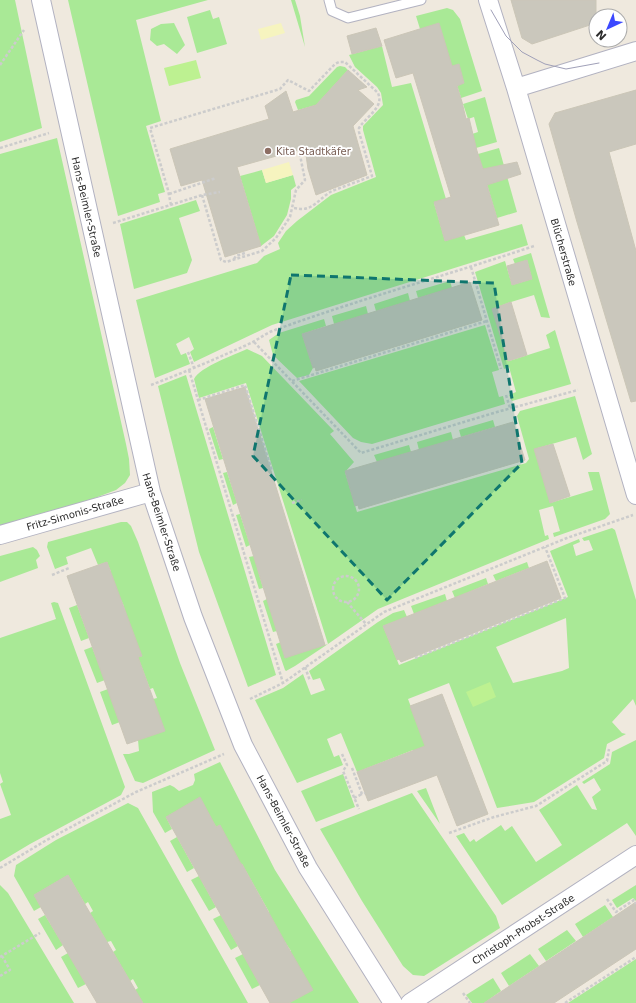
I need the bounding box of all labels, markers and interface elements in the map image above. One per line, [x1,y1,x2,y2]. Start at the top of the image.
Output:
north arrow [588,8,628,48]
text: N [594,27,609,43]
marker: Kita Stadtkäfer [263,146,273,156]
place label: Kita Stadtkäfer [276,146,352,157]
street label: Hans-Beimler-Straße [70,156,103,259]
street label: Blücherstraße [549,217,578,287]
street label: Hans-Beimler-Straße [140,471,183,573]
street label: Fritz-Simonis-Straße [25,494,125,533]
street label: Hans-Beimler-Straße [255,773,313,869]
street label: Christoph-Probst-Straße [470,892,576,967]

